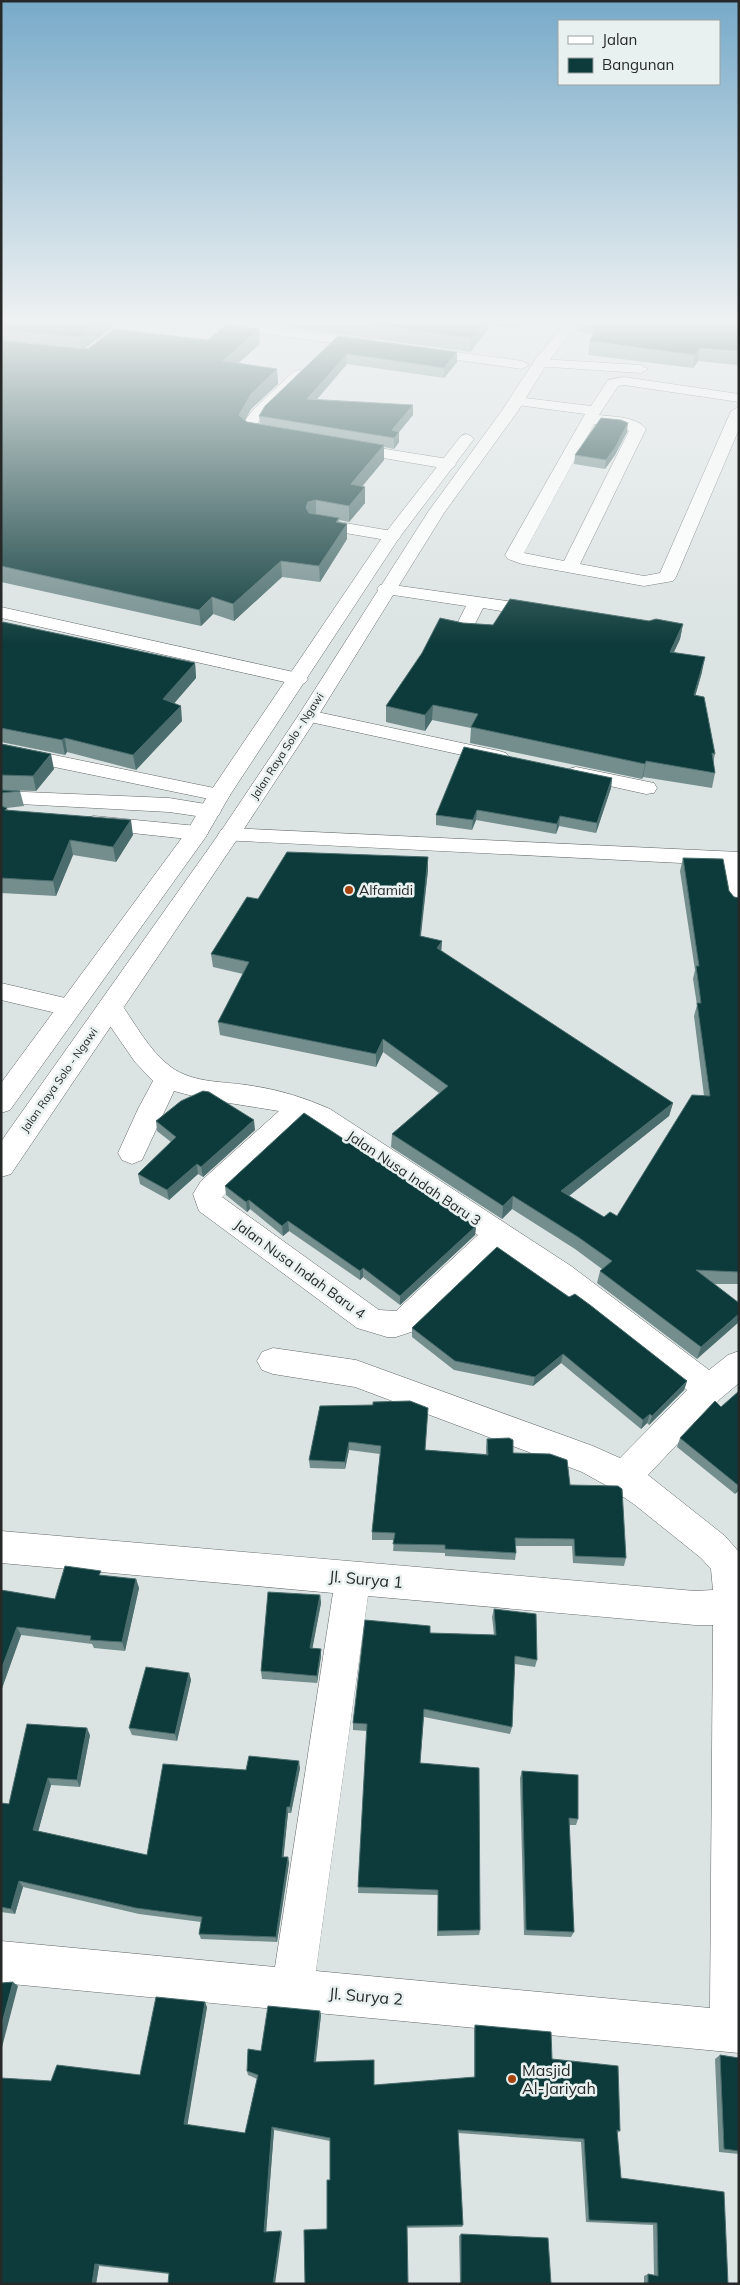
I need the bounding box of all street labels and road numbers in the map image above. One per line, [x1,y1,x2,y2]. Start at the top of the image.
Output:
street label: Jalan Raya Solo - Ngawi [247,690,327,802]
street label: Jalan Raya Solo - Ngawi [18,1025,100,1135]
street label: Jalan Nusa Indah Baru 3 [344,1126,484,1230]
street label: Jalan Nusa Indah Baru 4 [231,1215,370,1323]
street label: Jl. Surya 1 [328,1566,404,1592]
street label: Jl. Surya 2 [328,1983,404,2009]

